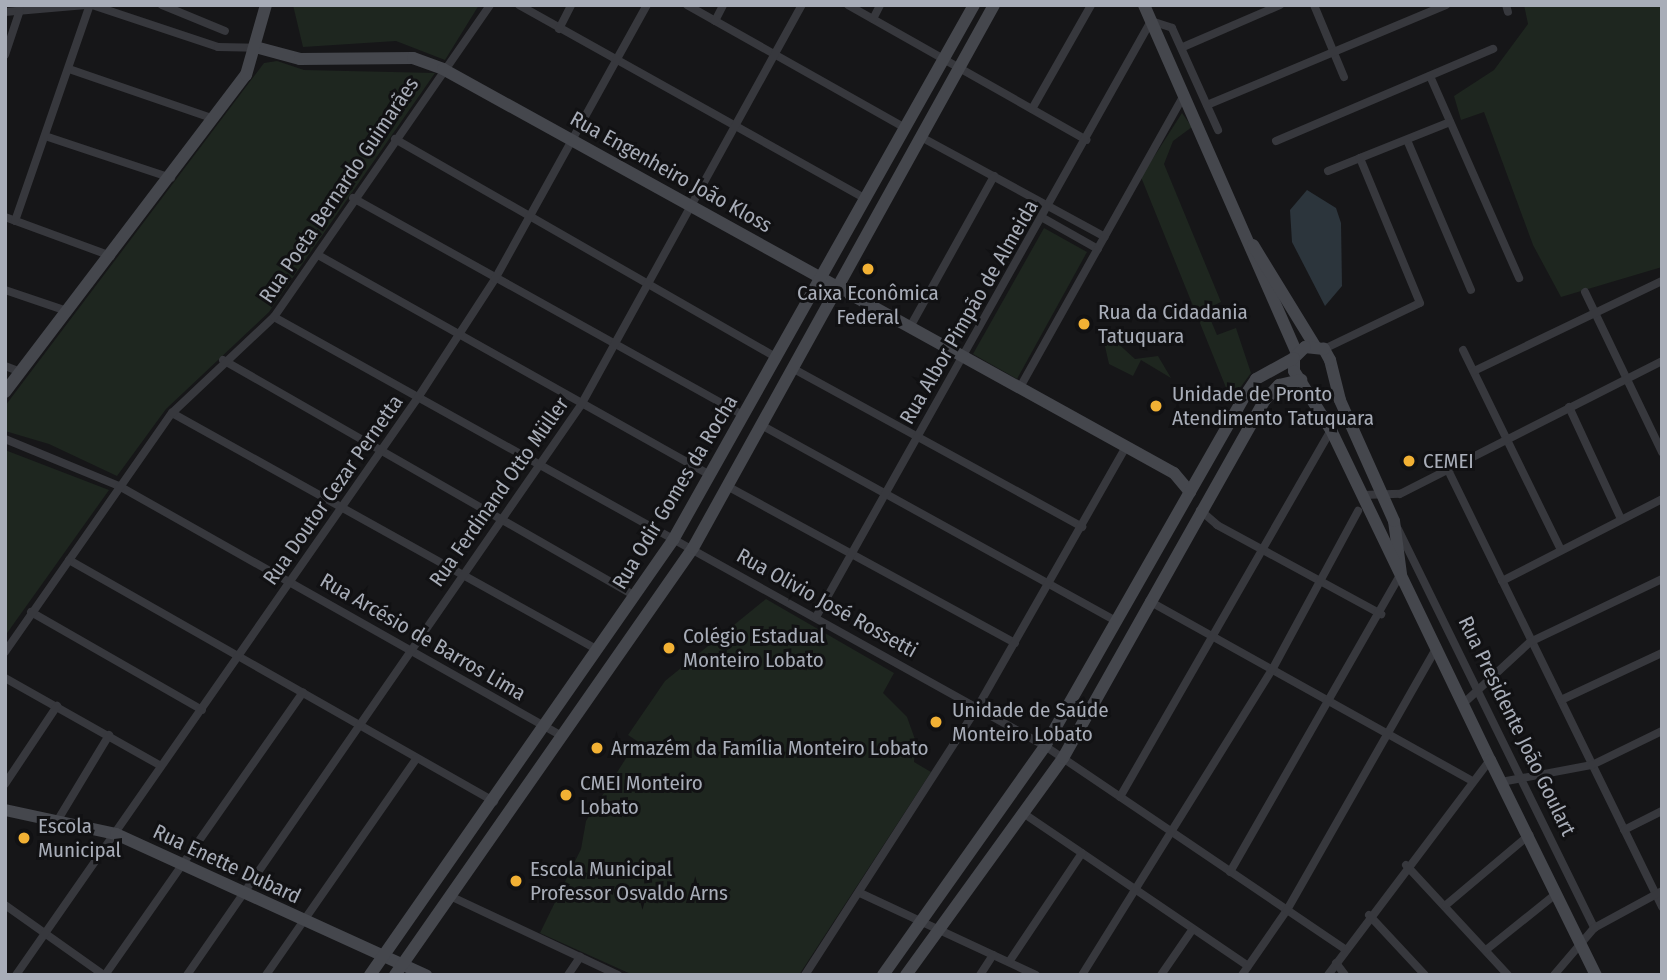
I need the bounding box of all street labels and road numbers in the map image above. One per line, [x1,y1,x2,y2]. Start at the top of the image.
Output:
street label: Rua Poeta Bernardo Guimarães [254,72,424,308]
street label: Rua Engenheiro João Kloss [566,106,776,238]
street label: Rua Albor Pimpão de Almeida [894,195,1044,429]
street label: Rua Doutor Cezar Pernetta [258,390,408,590]
street label: Rua Odir Gomes da Rocha [607,390,743,594]
street label: Rua Ferdinand Otto Müller [424,392,574,592]
street label: Rua Olivio José Rossetti [732,543,922,663]
street label: Rua Arcésio de Barros Lima [316,568,530,706]
street label: Rua Presidente João Goulart [1453,612,1581,840]
street label: Rua Enette Dubard [149,819,305,909]

